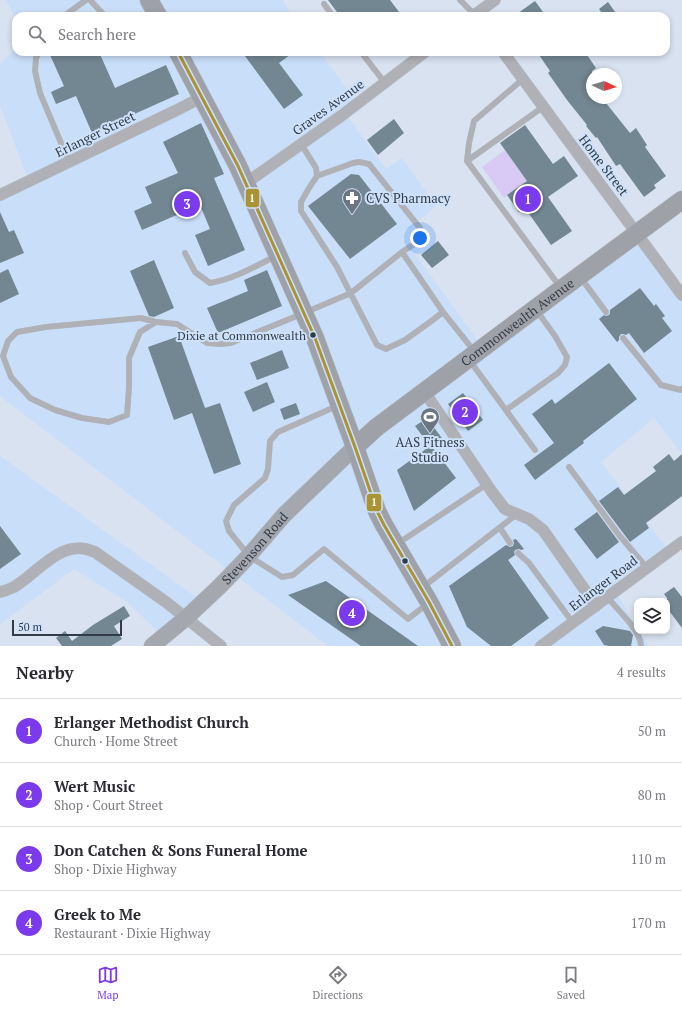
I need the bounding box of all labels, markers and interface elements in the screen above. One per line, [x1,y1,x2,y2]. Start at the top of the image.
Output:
search box [12,12,670,56]
icon: search [26,23,48,45]
text: Search here [58,24,136,44]
north arrow [586,68,622,104]
street label: Graves Avenue [289,75,367,139]
street label: Erlanger Street [52,107,138,161]
street label: Home Street [575,131,633,199]
pin: 1 [515,184,541,214]
pharmacy icon: CVS Pharmacy [341,187,363,215]
line badge: 1 [245,188,260,208]
pin: 3 [174,189,200,219]
place label: CVS Pharmacy [366,189,451,207]
text: 1 [249,191,255,205]
your location [410,228,430,248]
street label: Commonwealth Avenue [457,274,578,370]
place label: Dixie at Commonwealth [177,328,306,343]
marker: Dixie at Commonwealth [308,330,318,340]
pin: 2 [452,397,478,427]
sports icon: AAS Fitness Studio [419,406,441,434]
place label: AAS Fitness Studio [395,433,465,466]
line badge: 1 [366,493,382,512]
text: 1 [371,495,377,509]
street label: Stevenson Road [217,508,292,588]
street label: Erlanger Road [565,551,641,615]
unlabelled marker [400,556,410,566]
pin: 4 [339,598,365,628]
map controls [634,598,670,634]
button: layers [634,598,670,634]
scale bar [12,618,122,637]
text: 50 m [18,620,42,634]
text: Nearby [16,661,74,684]
text: 4 results [617,663,666,681]
text: Erlanger Methodist Church [54,712,249,732]
text: 1 [25,722,33,740]
text: 50 m [638,722,666,740]
text: Church · Home Street [54,732,178,750]
text: Wert Music [54,776,135,796]
text: 2 [25,786,33,804]
text: 80 m [638,786,666,804]
text: Shop · Court Street [54,796,163,814]
text: Don Catchen & Sons Funeral Home [54,840,308,860]
text: 3 [25,850,33,868]
text: 110 m [631,850,666,868]
text: Shop · Dixie Highway [54,860,177,878]
text: Greek to Me [54,904,141,924]
text: 4 [25,914,33,932]
text: 170 m [631,914,666,932]
text: Restaurant · Dixie Highway [54,924,211,942]
tab: Map [97,964,119,1002]
tab: Directions [312,964,363,1002]
tab: Saved [557,964,585,1002]

